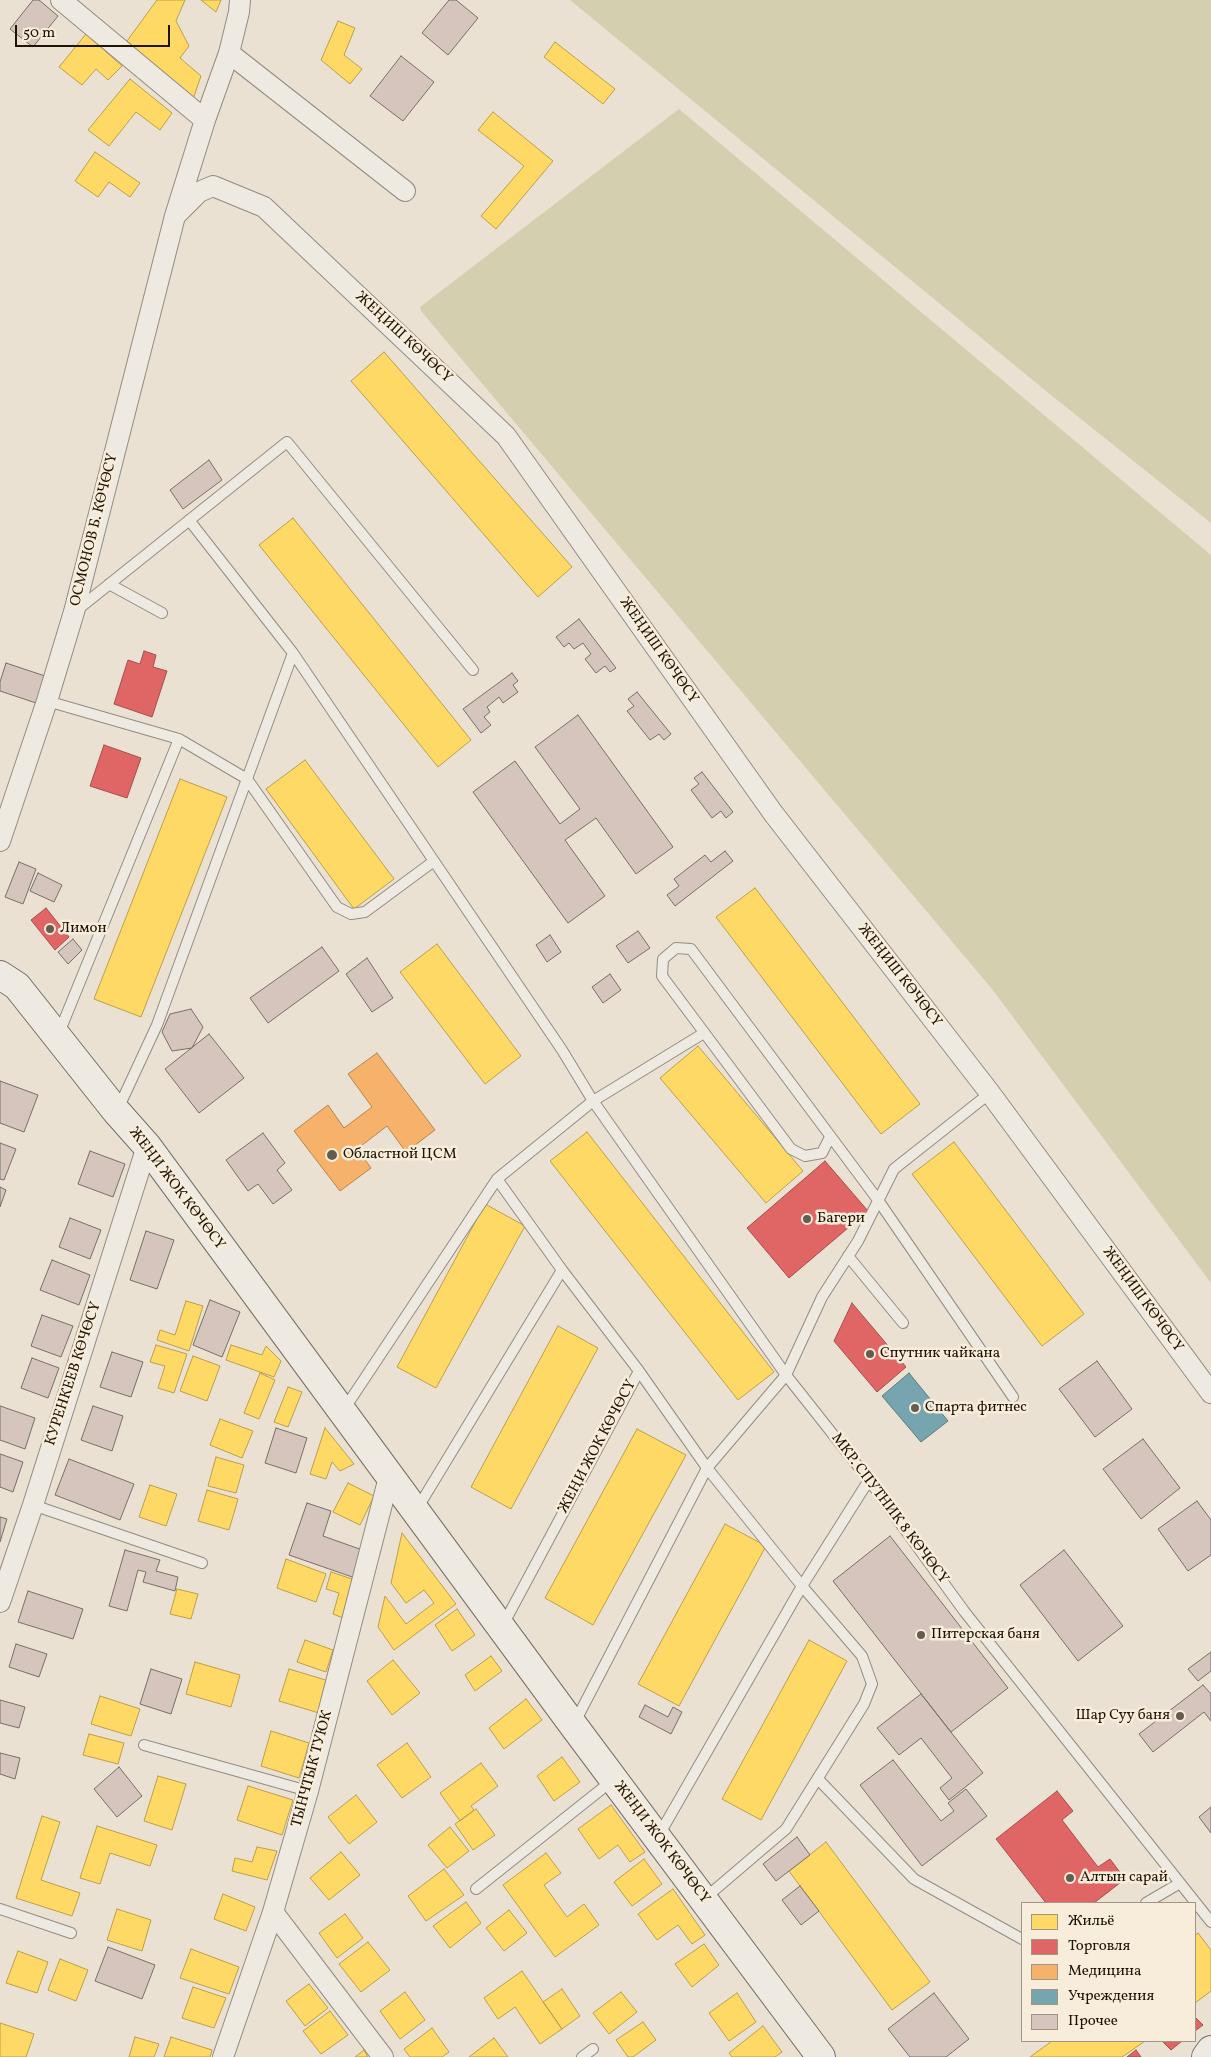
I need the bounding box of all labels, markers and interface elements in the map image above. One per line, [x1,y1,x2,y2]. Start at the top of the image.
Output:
scale bar [18,15,172,47]
text: 50 m [23,23,55,44]
street label: ЖЕҢИШ КӨЧӨСҮ [351,289,455,387]
street label: ОСМОНОВ Б. КӨЧӨСҮ [67,452,123,608]
street label: ЖЕҢИШ КӨЧӨСҮ [615,594,701,708]
place label: Лимон [60,920,107,938]
street label: ЖЕҢИШ КӨЧӨСҮ [853,921,945,1031]
marker: Лимон [44,923,56,935]
street label: ЖЕҢИ ЖОК КӨЧӨСҮ [124,1124,228,1254]
place label: Областной ЦСМ [343,1146,457,1164]
marker: Областной ЦСМ [325,1148,339,1162]
place label: Багери [817,1210,865,1228]
marker: Багери [801,1213,813,1225]
street label: ЖЕҢИШ КӨЧӨСҮ [1098,1244,1186,1356]
street label: КУРЕНКЕЕВ КӨЧӨСҮ [42,1300,106,1448]
place label: Спутник чайкана [880,1345,1000,1363]
marker: Спутник чайкана [864,1348,876,1360]
street label: ЖЕҢИ ЖОК КӨЧӨСҮ [555,1377,641,1517]
place label: Спарта фитнес [925,1399,1027,1417]
marker: Спарта фитнес [909,1402,921,1414]
street label: МКР. СПУТНИК 8 КӨЧӨСҮ [826,1430,952,1588]
place label: Питерская баня [931,1626,1040,1644]
marker: Питерская баня [915,1629,927,1641]
place label: Шар Суу баня [1075,1707,1170,1725]
street label: ТЫНЧТЫК ТУЮК [289,1709,337,1829]
marker: Шар Суу баня [1174,1710,1186,1722]
street label: ЖЕҢИ ЖОК КӨЧӨСҮ [609,1778,713,1908]
place label: Алтын сарай [1080,1869,1168,1887]
marker: Алтын сарай [1064,1872,1076,1884]
legend [1021,1902,1196,2042]
text: Жильё [1068,1911,1114,1932]
text: Торговля [1068,1936,1130,1957]
text: Медицина [1068,1961,1141,1982]
text: Учреждения [1068,1986,1154,2007]
text: Прочее [1068,2011,1118,2032]

